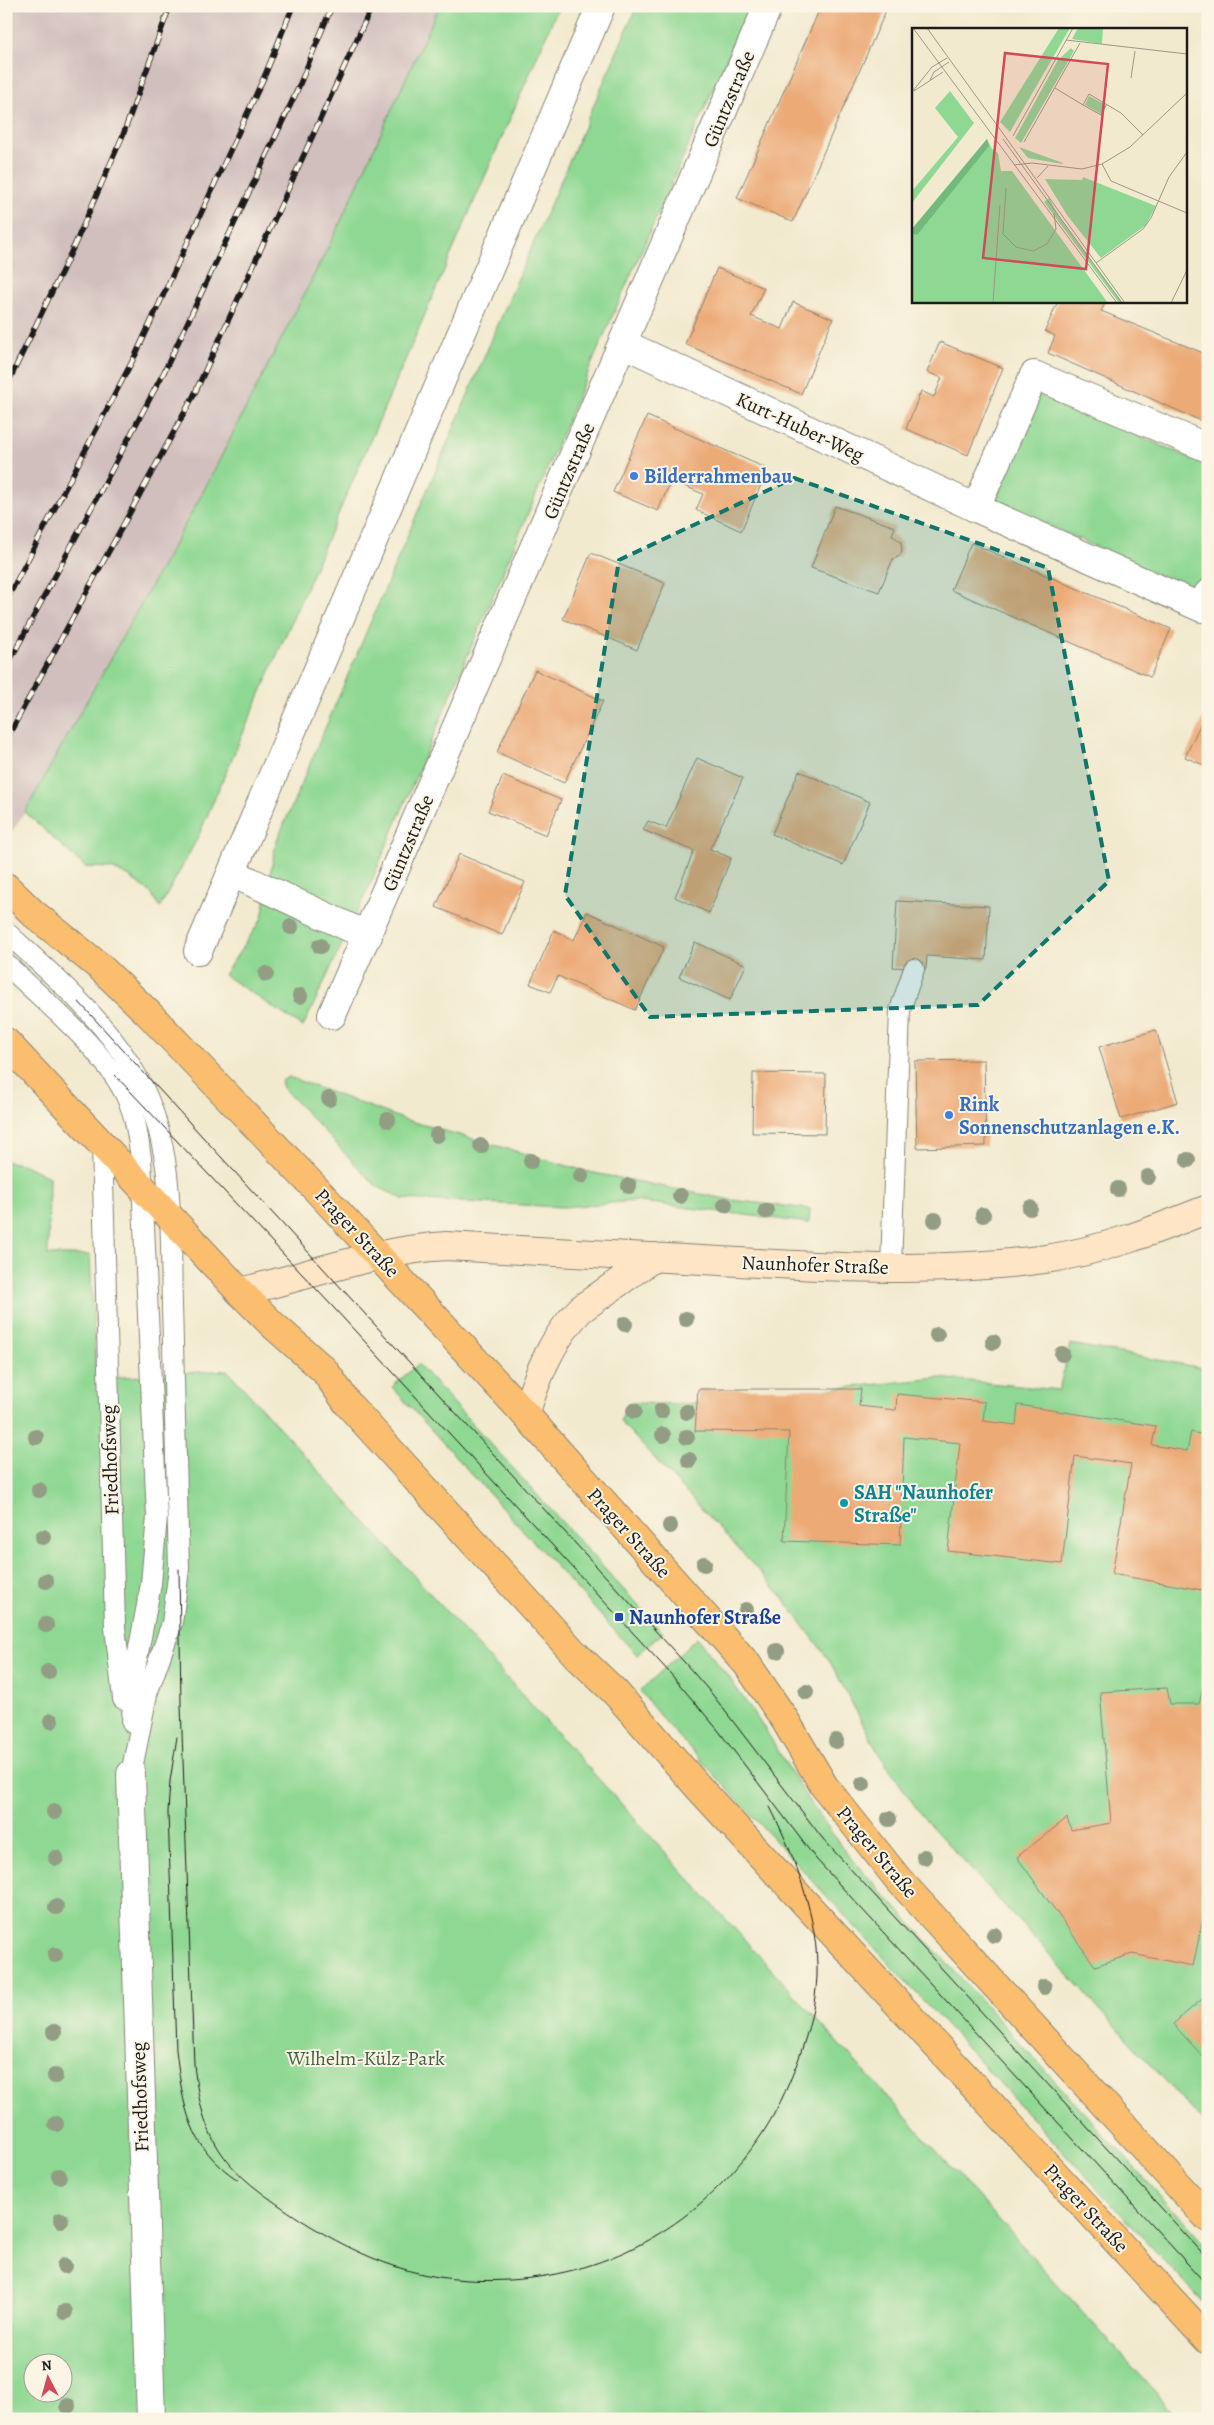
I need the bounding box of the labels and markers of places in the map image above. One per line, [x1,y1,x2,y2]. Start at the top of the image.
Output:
place label: Bilderrahmenbau [644,463,792,490]
marker: Bilderrahmenbau [628,470,640,482]
place label: Rink Sonnenschutzanlagen e.K. [959,1091,1180,1141]
marker: Rink Sonnenschutzanlagen e.K. [943,1109,955,1121]
place label: SAH "Naunhofer Straße" [854,1479,993,1529]
marker: SAH "Naunhofer Straße" [838,1497,850,1509]
place label: Naunhofer Straße [629,1604,781,1631]
marker: Naunhofer Straße [613,1611,625,1623]

